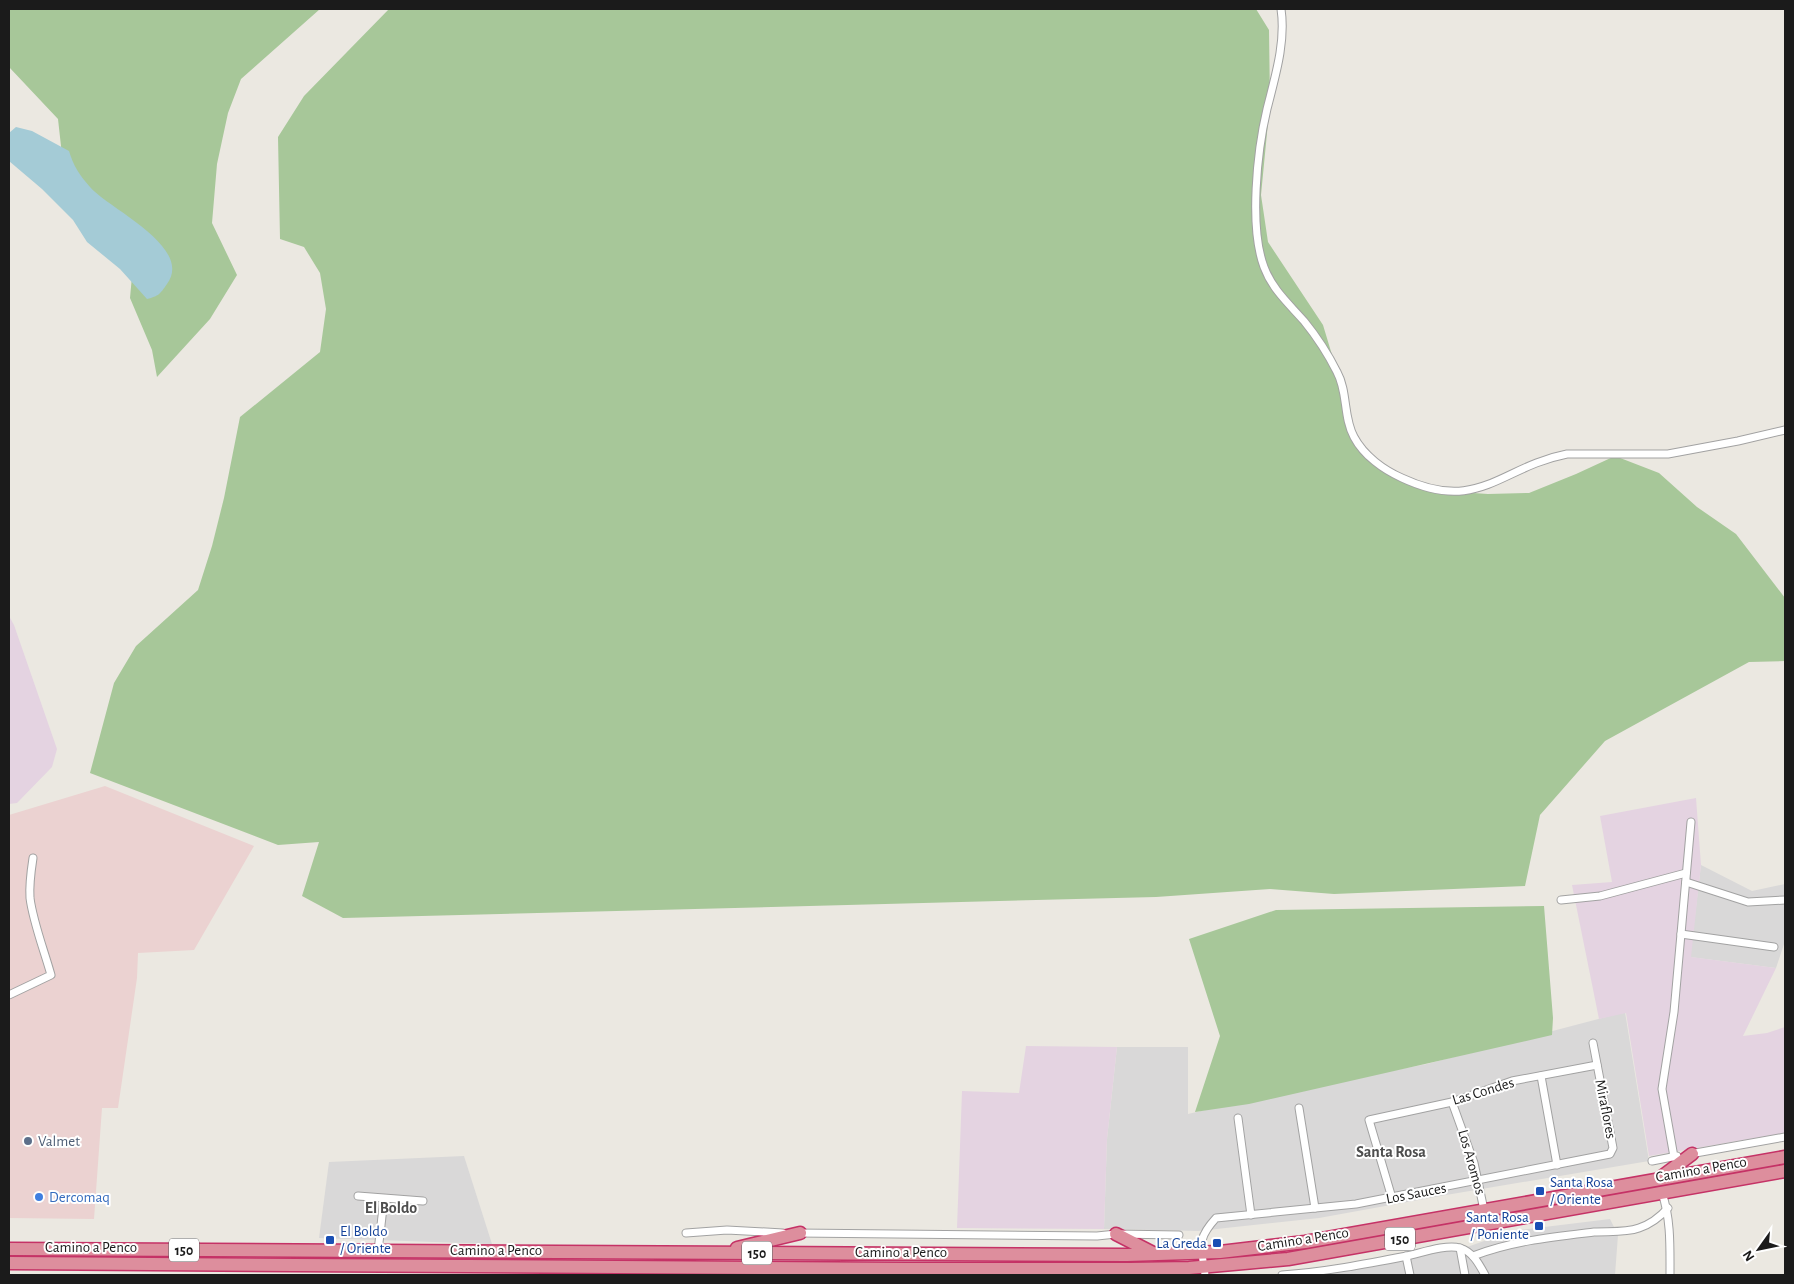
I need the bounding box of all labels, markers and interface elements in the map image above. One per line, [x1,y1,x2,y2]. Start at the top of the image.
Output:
street label: Las Condes [1450,1075,1516,1108]
street label: Miraflores [1592,1078,1619,1140]
street label: Los Aromos [1455,1128,1488,1196]
place label: Valmet [38,1134,80,1149]
marker: Valmet [22,1135,34,1147]
district label: Santa Rosa [1356,1144,1426,1160]
street label: Camino a Penco [1654,1154,1748,1185]
place label: Santa Rosa / Oriente [1550,1175,1613,1207]
street label: Los Sauces [1385,1180,1447,1207]
marker: Santa Rosa / Oriente [1534,1185,1546,1197]
place label: Dercomaq [49,1190,110,1205]
marker: Dercomaq [33,1191,45,1203]
district label: El Boldo [365,1200,417,1216]
place label: Santa Rosa / Poniente [1466,1210,1529,1242]
marker: Santa Rosa / Poniente [1533,1220,1545,1232]
place label: El Boldo / Oriente [340,1224,391,1256]
north arrow [1734,1224,1784,1274]
street label: Camino a Penco [1256,1225,1350,1254]
road number: 150 [1385,1228,1415,1250]
marker: El Boldo / Oriente [324,1234,336,1246]
place label: La Greda [1156,1236,1207,1251]
marker: La Greda [1211,1237,1223,1249]
road number: 150 [169,1238,199,1262]
street label: Camino a Penco [45,1240,137,1255]
road number: 150 [742,1242,772,1264]
street label: Camino a Penco [450,1243,542,1258]
street label: Camino a Penco [855,1245,947,1260]
text: N [1740,1248,1757,1263]

